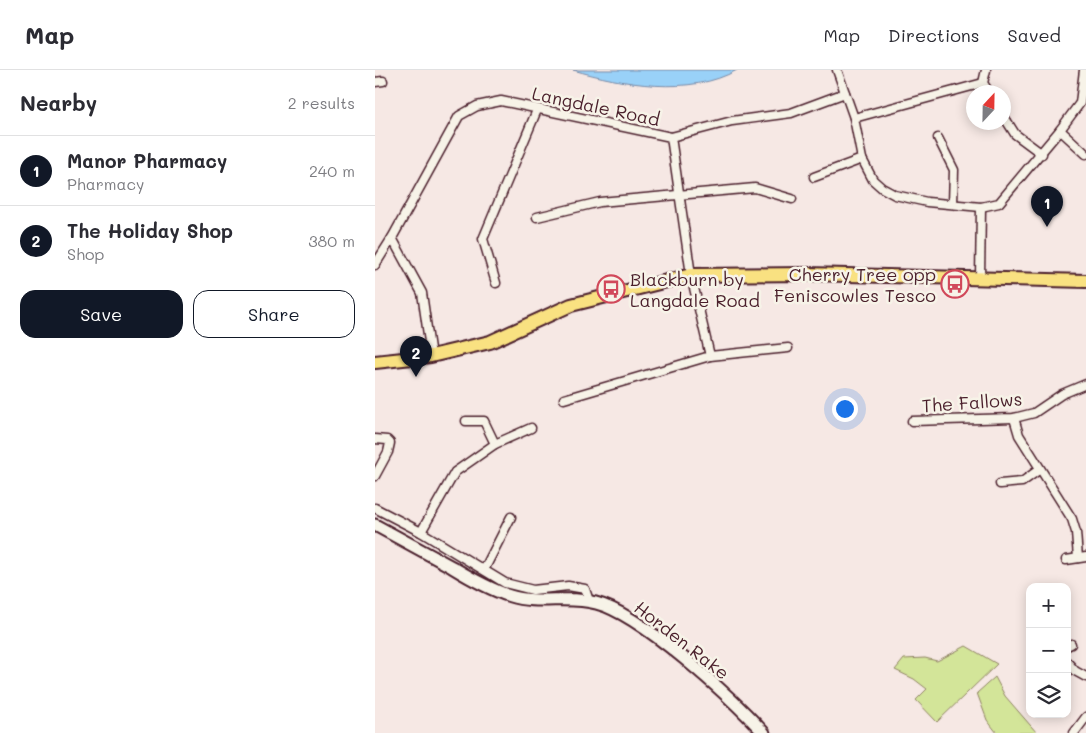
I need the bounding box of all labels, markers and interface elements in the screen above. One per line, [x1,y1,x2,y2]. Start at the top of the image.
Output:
text: Map [25,19,74,50]
text: Map [823,23,860,47]
text: Directions [888,23,980,47]
text: Saved [1008,23,1061,47]
street label: Langdale Road [530,81,662,131]
north arrow [966,85,1011,130]
text: Nearby [20,89,97,116]
text: 2 results [288,92,355,113]
text: Manor Pharmacy [67,148,227,173]
text: 1 [32,160,40,181]
text: 240 m [309,160,355,181]
text: Pharmacy [67,173,144,194]
pin: 1 [1031,186,1063,227]
text: The Holiday Shop [67,218,233,243]
text: 2 [32,230,40,251]
text: 380 m [308,230,355,251]
text: Shop [67,243,104,264]
place label: Cherry Tree opp Feniscowles Tesco [774,262,936,307]
place label: Blackburn by Langdale Road [630,267,760,312]
bus stop icon: Cherry Tree opp Feniscowles Tesco [940,269,970,299]
bus stop icon: Blackburn by Langdale Road [596,274,626,304]
button: Save [20,290,183,338]
button: Share [193,290,355,338]
pin: 2 [400,336,432,377]
street label: The Fallows [921,387,1023,417]
your location [832,396,858,422]
map controls [1026,583,1071,718]
button: + [1026,583,1071,628]
street label: Horden Rake [630,595,734,685]
button: − [1026,628,1071,673]
button: layers [1026,673,1071,718]

